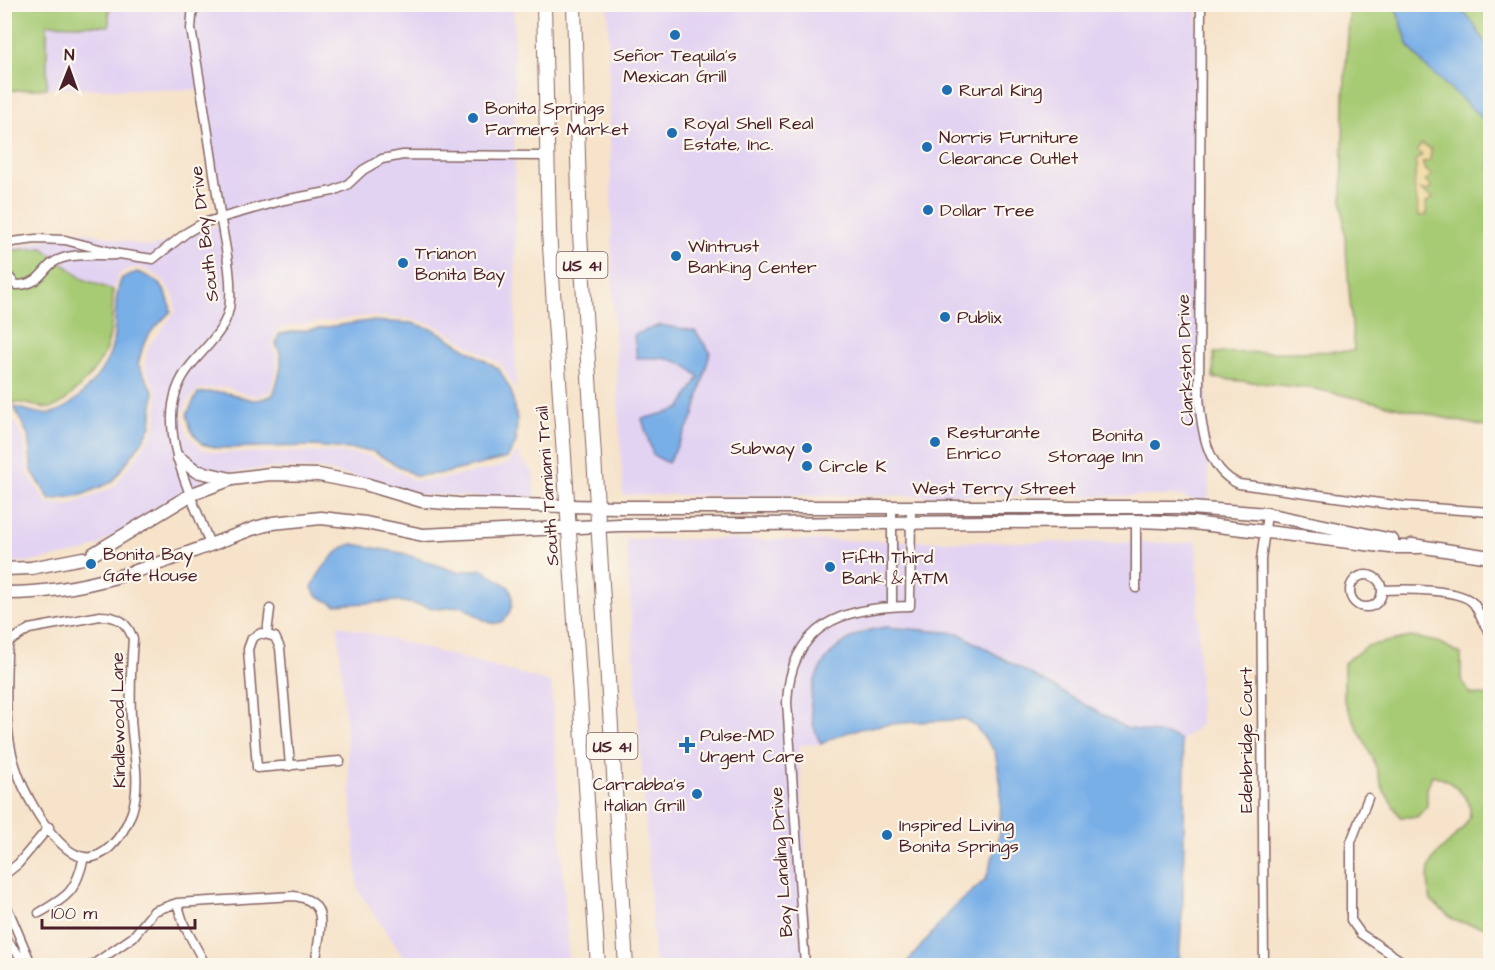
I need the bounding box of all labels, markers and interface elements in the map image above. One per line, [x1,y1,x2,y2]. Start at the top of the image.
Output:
marker: Señor Tequila’s Mexican Grill [668,28,682,42]
north arrow [39,39,99,99]
place label: Señor Tequila’s Mexican Grill [613,43,737,89]
text: N [64,44,74,66]
place label: Rural King [959,78,1042,104]
marker: Rural King [940,83,954,97]
place label: Bonita Springs Farmers Market [485,96,629,142]
marker: Bonita Springs Farmers Market [466,111,480,125]
place label: Royal Shell Real Estate, Inc. [684,111,814,157]
place label: Norris Furniture Clearance Outlet [939,125,1079,171]
marker: Royal Shell Real Estate, Inc. [665,126,679,140]
marker: Norris Furniture Clearance Outlet [920,140,934,154]
street label: South Bay Drive [184,164,226,303]
place label: Dollar Tree [940,198,1035,223]
marker: Dollar Tree [921,203,935,217]
place label: Wintrust Banking Center [688,234,817,281]
place label: Trianon Bonita Bay [415,241,505,288]
marker: Wintrust Banking Center [669,249,683,263]
road number: US 41 [556,252,608,278]
marker: Trianon Bonita Bay [396,256,410,270]
street label: Clarkston Drive [1171,293,1200,426]
place label: Publix [957,305,1002,330]
marker: Publix [938,310,952,324]
street label: South Tamiami Trail [529,405,566,567]
place label: Resturante Enrico [947,420,1040,466]
place label: Bonita Storage Inn [1048,423,1143,470]
marker: Resturante Enrico [928,435,942,449]
place label: Subway [731,436,795,462]
marker: Bonita Storage Inn [1148,438,1162,452]
marker: Subway [800,441,814,455]
place label: Circle K [819,454,887,479]
marker: Circle K [800,459,814,473]
street label: West Terry Street [912,476,1077,502]
place label: Bonita Bay Gate House [103,542,198,588]
place label: Fifth Third Bank & ATM [842,545,948,591]
marker: Bonita Bay Gate House [84,557,98,571]
marker: Fifth Third Bank & ATM [823,560,837,574]
street label: Kindlewood Lane [105,652,132,788]
street label: Edenbridge Court [1234,666,1260,813]
place label: Pulse-MD Urgent Care [700,723,804,770]
road number: US 41 [586,733,638,759]
marker: Pulse-MD Urgent Care [678,736,696,754]
place label: Carrabba's Italian Grill [593,772,685,818]
street label: Bay Landing Drive [764,786,800,938]
marker: Carrabba's Italian Grill [690,787,704,801]
place label: Inspired Living Bonita Springs [899,813,1019,860]
marker: Inspired Living Bonita Springs [880,828,894,842]
scale bar [42,892,195,930]
text: 100 m [51,901,97,926]

